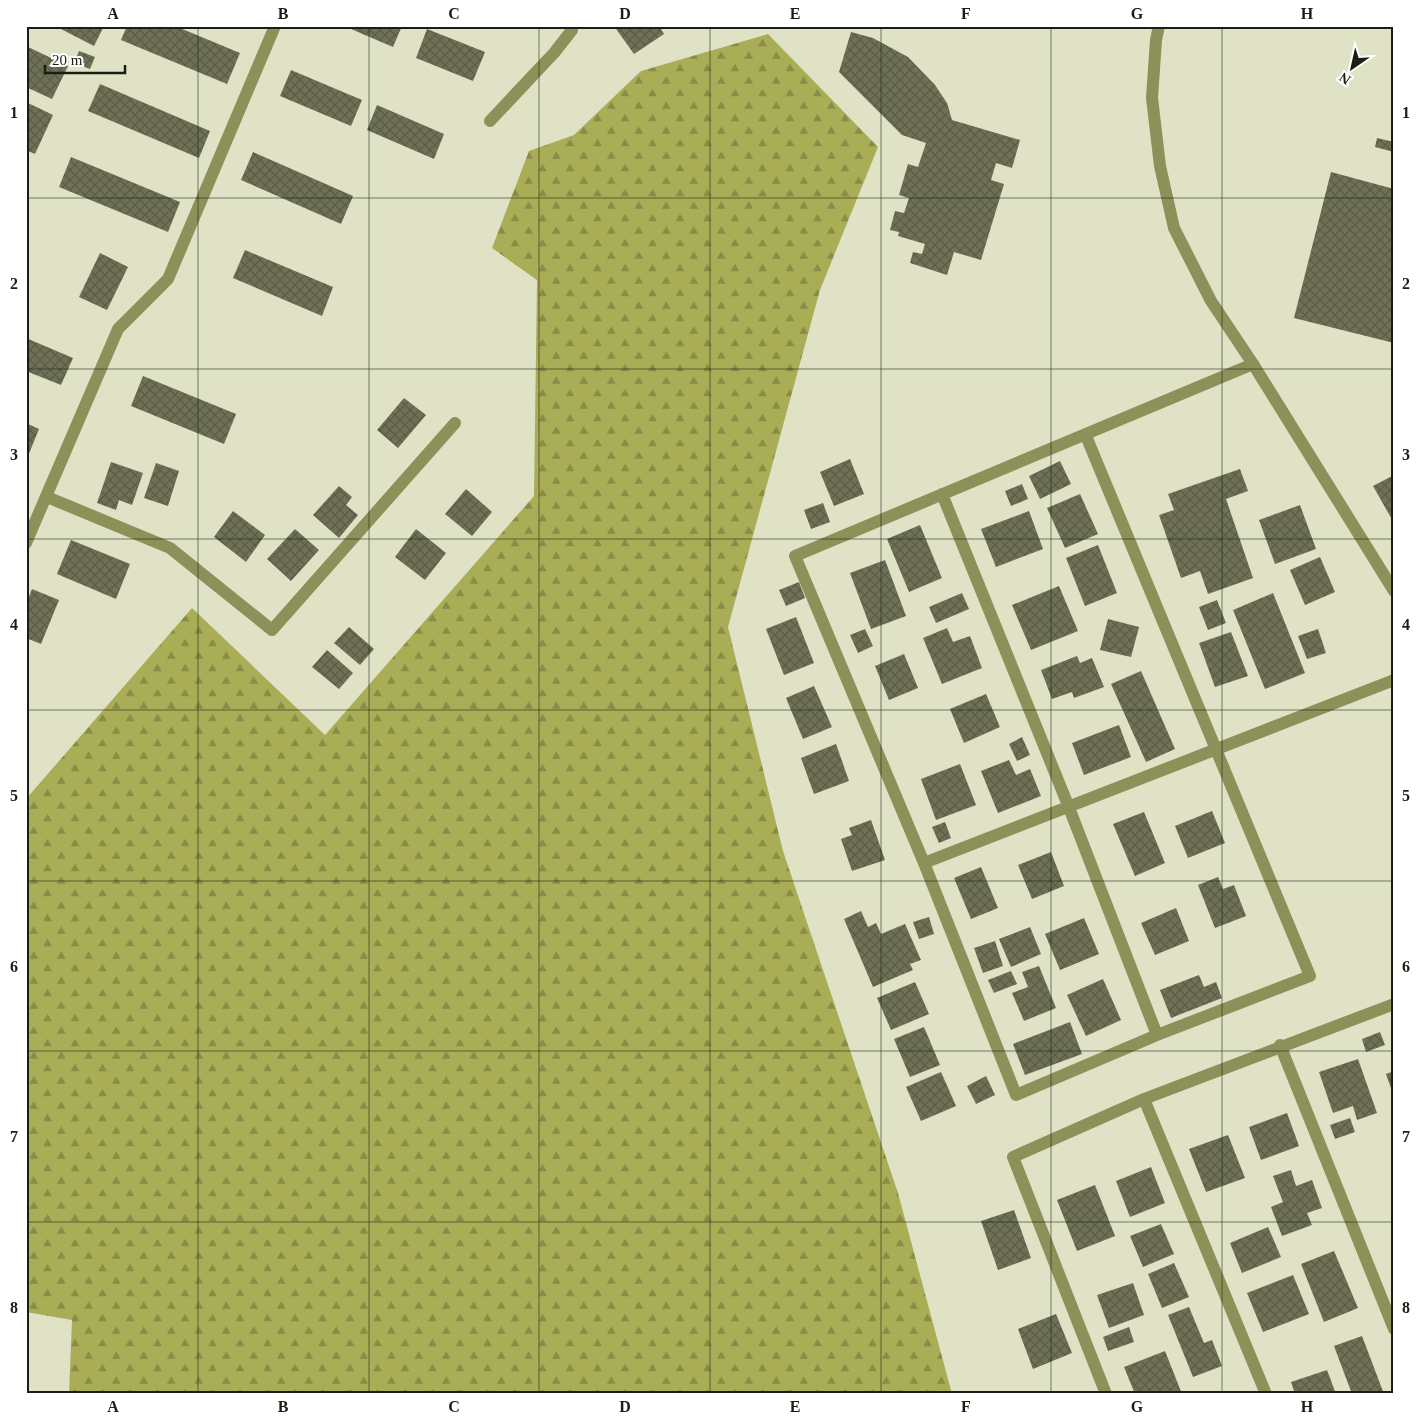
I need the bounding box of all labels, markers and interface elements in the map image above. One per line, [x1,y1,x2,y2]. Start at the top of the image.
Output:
text: A [107,5,119,22]
text: B [278,5,289,22]
text: C [448,5,460,22]
text: D [619,5,631,22]
text: E [790,5,800,22]
text: F [961,5,971,22]
text: G [1131,5,1144,22]
text: H [1301,5,1314,22]
scale bar [45,42,125,74]
north arrow [1328,42,1378,92]
text: 20 m [52,52,83,68]
text: N [1337,69,1353,87]
text: 1 [10,104,18,121]
text: 1 [1402,104,1410,121]
text: 2 [10,275,18,292]
text: 2 [1402,275,1410,292]
text: 3 [10,446,18,463]
text: 3 [1402,446,1410,463]
text: 4 [10,616,18,633]
text: 4 [1402,616,1410,633]
text: 5 [10,787,18,804]
text: 5 [1402,787,1410,804]
text: 6 [10,958,18,975]
text: 6 [1402,958,1410,975]
text: 7 [10,1128,18,1145]
text: 7 [1402,1128,1410,1145]
text: 8 [10,1299,18,1316]
text: 8 [1402,1299,1410,1316]
text: A [107,1398,119,1415]
text: B [278,1398,289,1415]
text: C [448,1398,460,1415]
text: D [619,1398,631,1415]
text: E [790,1398,800,1415]
text: F [961,1398,971,1415]
text: G [1131,1398,1144,1415]
text: H [1301,1398,1314,1415]

